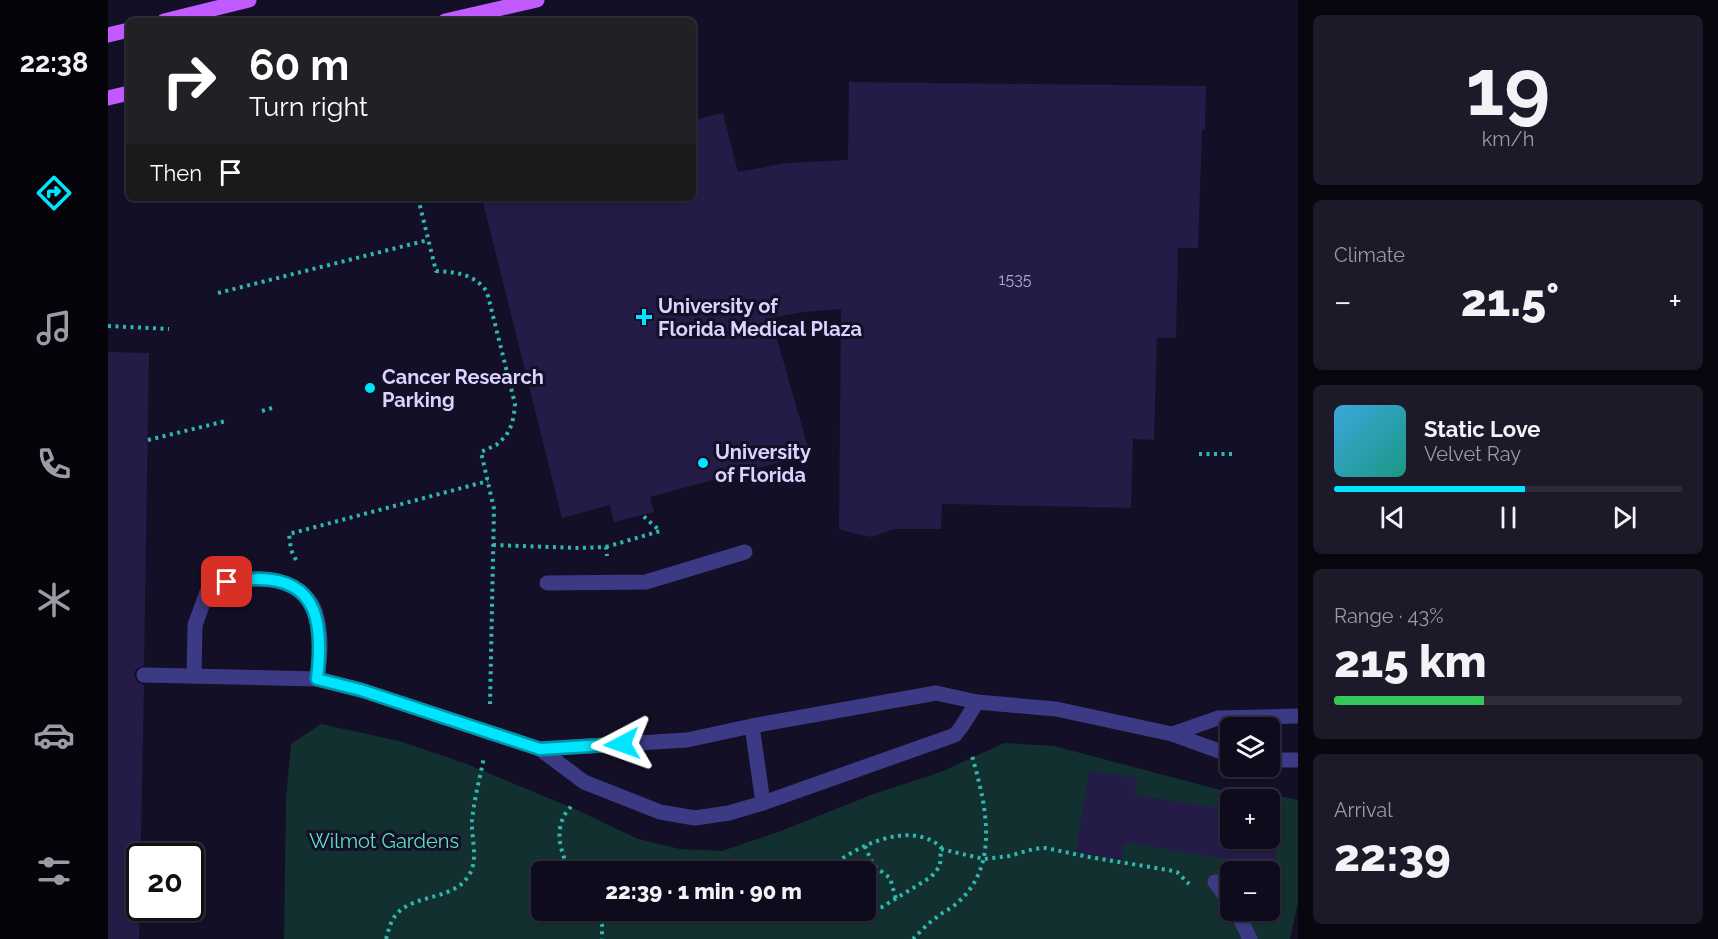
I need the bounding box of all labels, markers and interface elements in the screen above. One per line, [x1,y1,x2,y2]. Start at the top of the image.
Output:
text: 60 m [249,41,349,90]
icon: right [150,42,228,120]
text: 19 [1466,42,1550,133]
text: 22:38 [20,47,88,78]
text: Turn right [249,91,368,122]
text: km/h [1482,127,1534,151]
icon: arrive [214,156,247,189]
text: Then [150,160,202,186]
icon: directions [33,172,75,214]
text: Climate [1334,243,1405,267]
house number: 1535 [999,270,1032,289]
text: 21.5° [1461,274,1559,327]
text: − [1334,282,1352,321]
text: + [1668,282,1682,321]
place label: University of Florida Medical Plaza [658,294,862,341]
icon: music [33,307,75,349]
marker: University of Florida Medical Plaza [635,308,653,326]
place label: Cancer Research Parking [382,365,544,412]
marker: Cancer Research Parking [363,381,377,395]
text: Static Love [1424,416,1541,442]
place label: University of Florida [715,440,811,487]
text: Velvet Ray [1424,442,1521,466]
icon: phone [33,443,75,485]
marker: University of Florida [696,456,710,470]
icon: previous [1376,501,1409,534]
icon: pause [1492,501,1525,534]
icon: next [1608,501,1641,534]
pin [201,556,252,607]
icon: arrive [210,565,243,598]
icon: climate [33,579,75,621]
text: Range · 43% [1334,604,1443,628]
text: 215 km [1334,635,1487,688]
position arrow [590,712,654,776]
icon: car [33,714,75,756]
map controls [1220,717,1280,921]
button: layers [1220,717,1280,777]
button: + [1220,789,1280,849]
text: Arrival [1334,798,1393,822]
park label: Wilmot Gardens [309,829,459,853]
text: 22:39 [1334,829,1451,882]
speed limit sign: 20 [126,843,204,921]
icon: filters [33,850,75,892]
button: − [1220,861,1280,921]
text: 22:39 · 1 min · 90 m [605,878,802,904]

